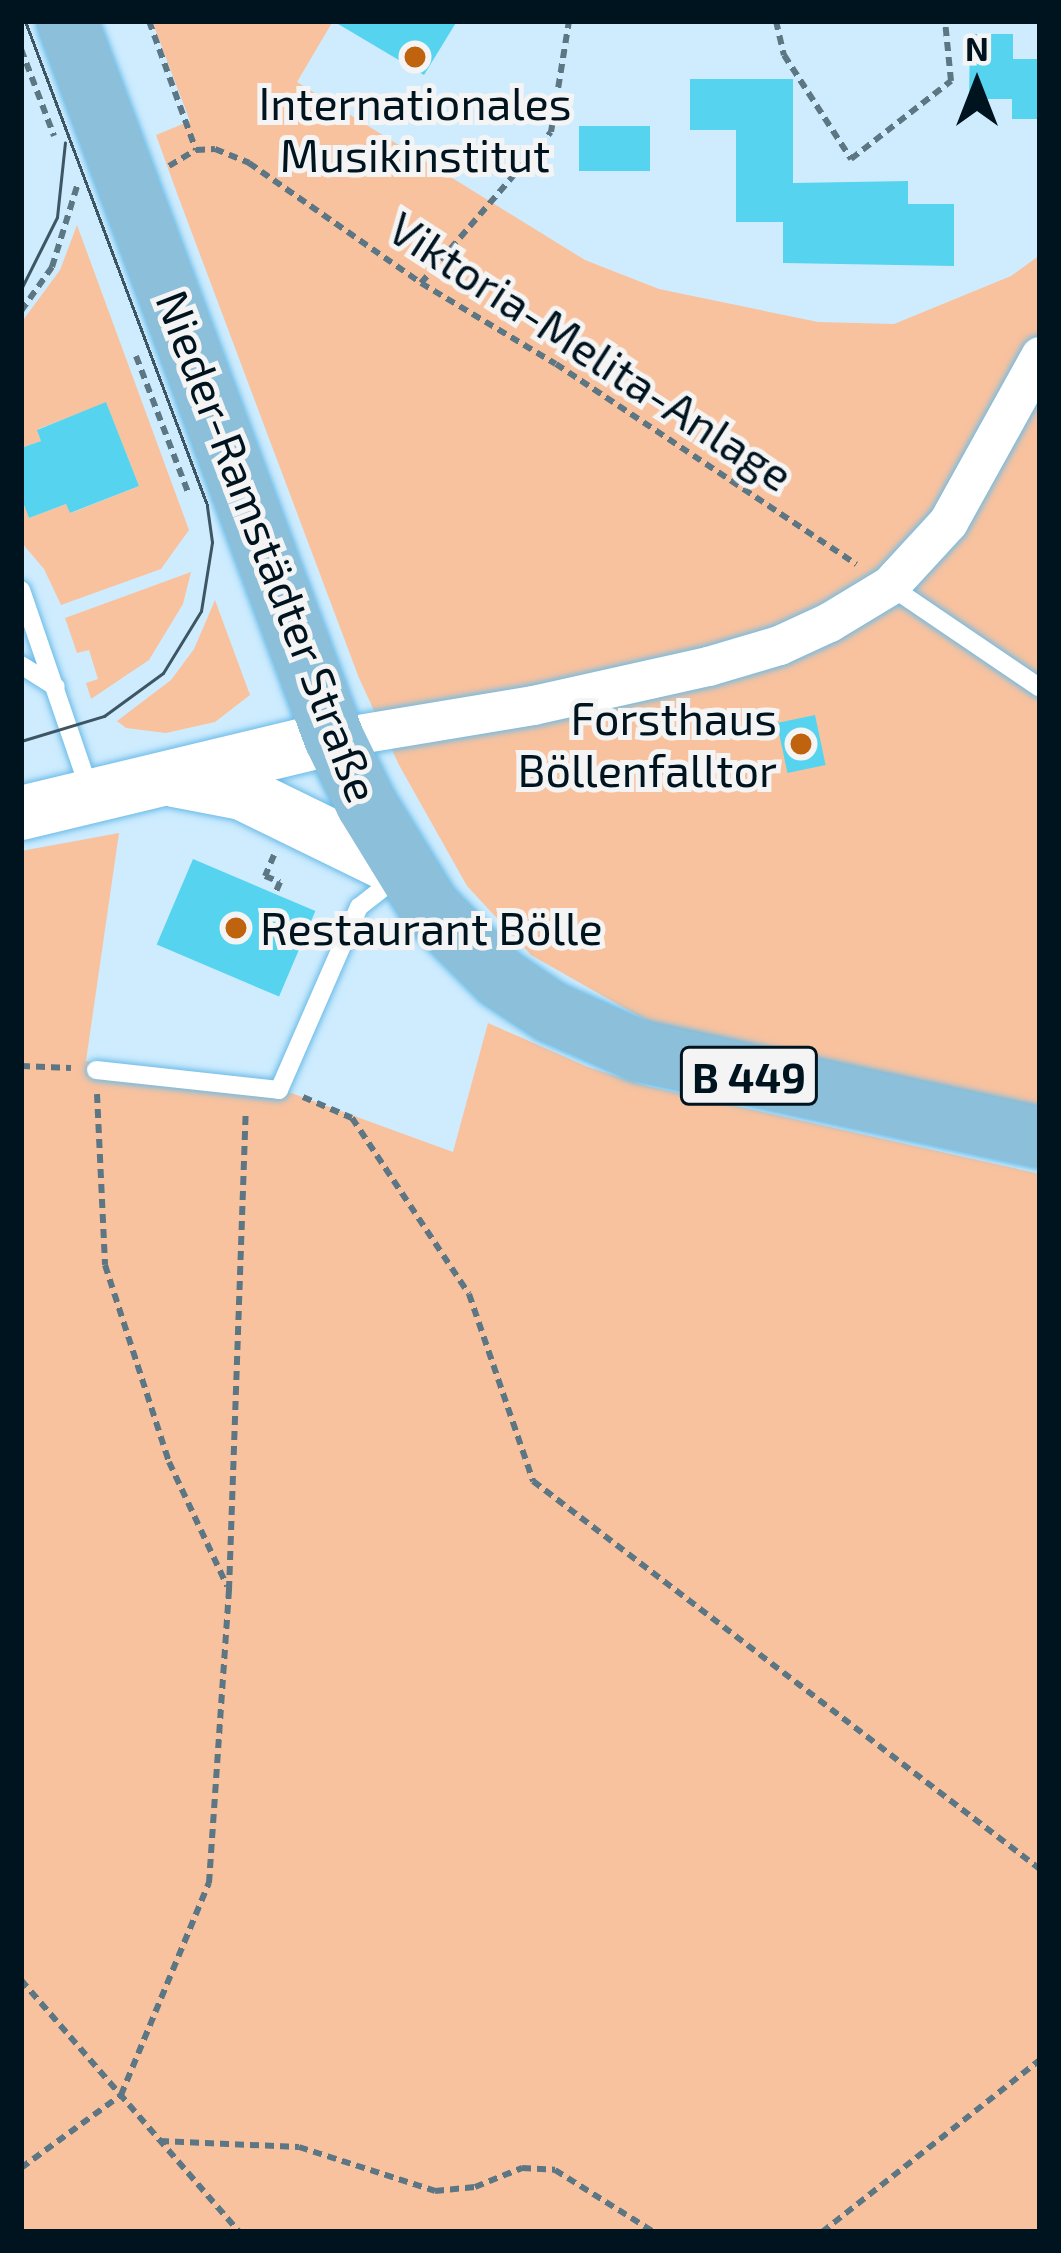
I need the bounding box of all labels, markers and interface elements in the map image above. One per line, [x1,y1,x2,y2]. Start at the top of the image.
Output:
north arrow [917,24,1037,144]
text: N [965,28,989,68]
marker: Internationales Musikinstitut [402,44,428,70]
place label: Internationales Musikinstitut [258,76,572,182]
street label: Viktoria-Melita-Anlage [379,200,803,502]
street label: Nieder-Ramstädter Straße [145,282,391,810]
place label: Forsthaus Böllenfalltor [518,691,777,797]
marker: Forsthaus Böllenfalltor [788,731,814,757]
place label: Restaurant Bölle [260,901,603,955]
marker: Restaurant Bölle [223,915,249,941]
road number: B 449 [677,1040,821,1112]

